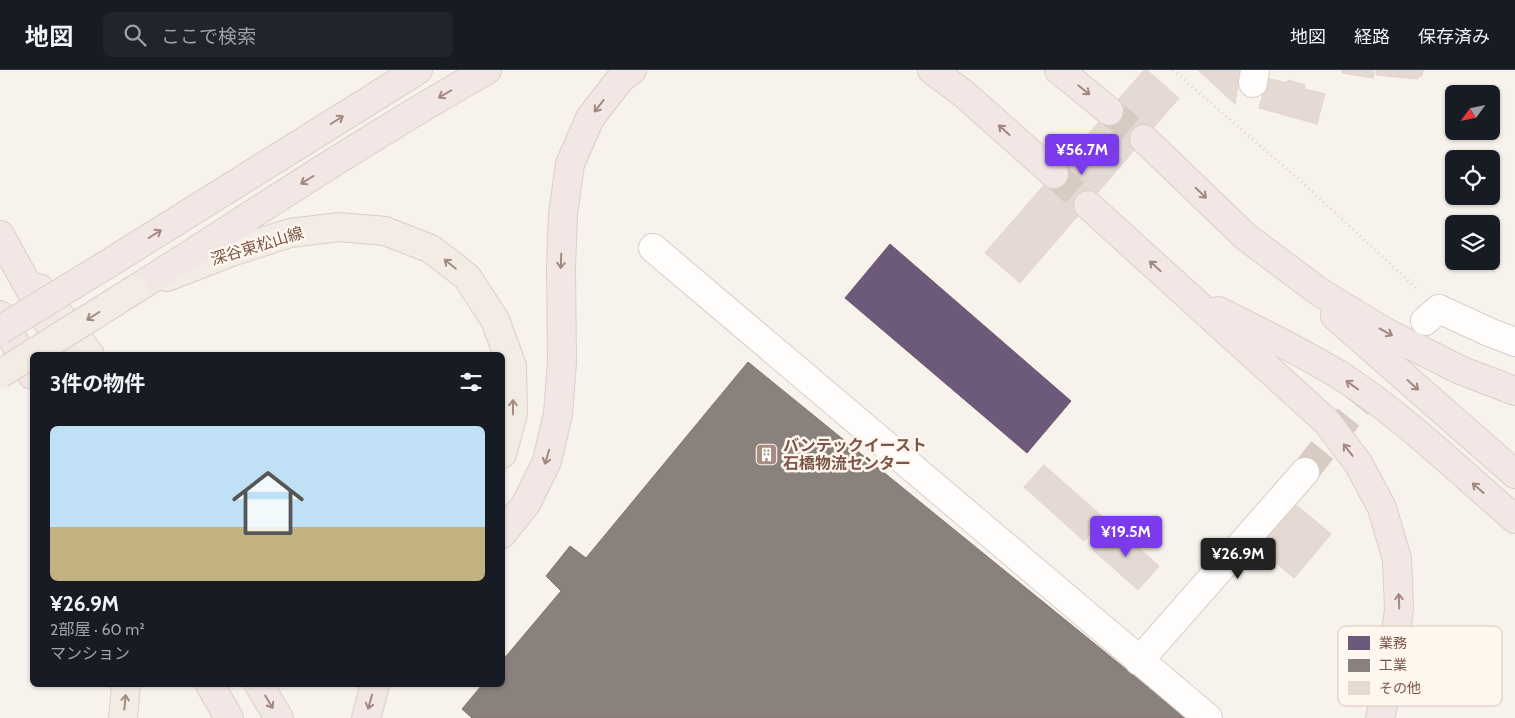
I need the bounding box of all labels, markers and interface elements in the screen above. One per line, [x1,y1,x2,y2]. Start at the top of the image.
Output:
search box [103,12,453,57]
icon: search [121,21,149,49]
text: 地図 [25,22,73,51]
text: ここで検索 [161,25,256,48]
text: 地図 [1290,26,1326,48]
text: 経路 [1354,26,1390,48]
text: 保存済み [1418,26,1490,48]
one-way arrow [1077,85,1090,96]
north arrow [1445,85,1500,140]
map controls [1445,85,1500,270]
one-way arrow [438,89,453,99]
one-way arrow [594,99,604,113]
one-way arrow [330,115,344,126]
one-way arrow [998,125,1011,136]
pin: ¥56.7M [1041,134,1123,176]
text: ¥56.7M [1056,140,1108,159]
button: locate [1445,150,1500,205]
one-way arrow [301,175,315,185]
one-way arrow [1195,187,1207,199]
button: layers [1445,215,1500,270]
street label: 深谷東松山線 [208,223,306,269]
one-way arrow [148,229,162,240]
one-way arrow [556,252,566,269]
one-way arrow [444,258,457,269]
one-way arrow [1148,260,1161,272]
one-way arrow [86,311,100,321]
one-way arrow [1379,328,1393,338]
icon: filters [457,368,485,396]
text: 3件の物件 [50,371,145,396]
one-way arrow [1345,380,1359,390]
one-way arrow [1406,380,1419,391]
one-way arrow [508,399,518,416]
place label: バンテックイースト 石橋物流センター [783,436,927,473]
building icon: バンテックイースト 石橋物流センター [755,442,779,466]
one-way arrow [1343,444,1354,457]
one-way arrow [542,448,552,464]
icon: home [223,458,313,548]
one-way arrow [1472,482,1485,493]
pin: ¥19.5M [1085,516,1167,558]
text: ¥19.5M [1101,522,1151,541]
pin: ¥26.9M [1197,538,1279,580]
text: ¥26.9M [1212,544,1264,563]
text: ¥26.9M [50,591,119,616]
one-way arrow [1394,593,1404,610]
text: 2部屋 · 60 m² [50,620,145,639]
legend [1338,626,1502,706]
text: 業務 [1379,634,1407,652]
text: マンション [50,644,130,663]
text: 工業 [1379,656,1407,674]
text: その他 [1379,679,1421,697]
one-way arrow [365,693,375,709]
one-way arrow [120,694,129,710]
one-way arrow [265,694,275,708]

